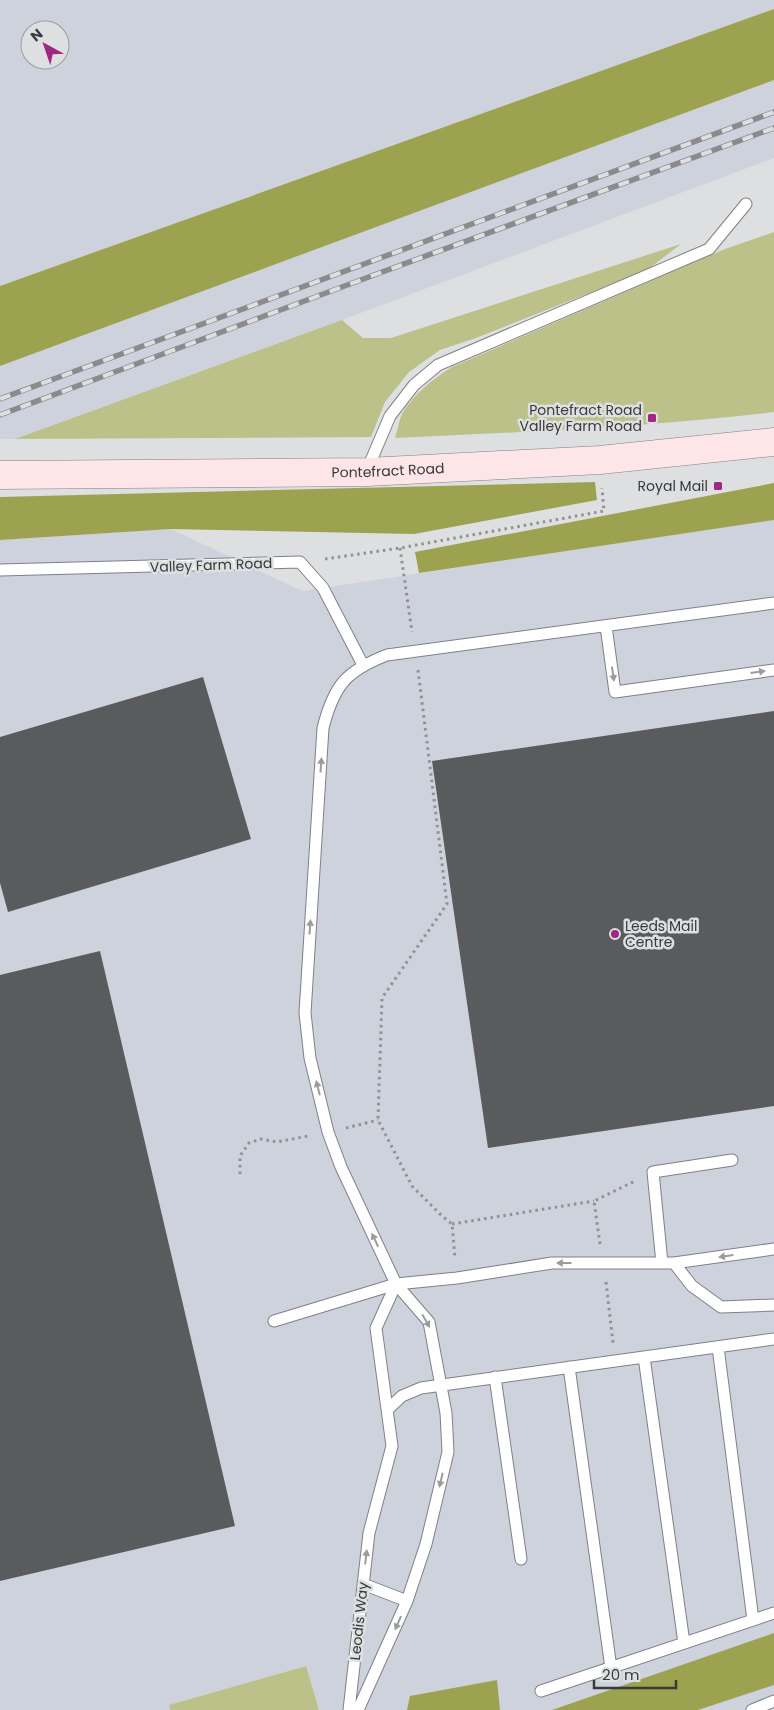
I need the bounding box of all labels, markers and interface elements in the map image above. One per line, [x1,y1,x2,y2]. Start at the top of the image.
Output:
north arrow [20,20,70,70]
text: N [26,24,47,46]
place label: Pontefract Road Valley Farm Road [520,400,642,436]
marker: Pontefract Road Valley Farm Road [646,412,658,424]
street label: Pontefract Road [331,458,445,482]
place label: Royal Mail [638,476,708,496]
marker: Royal Mail [712,480,724,492]
street label: Valley Farm Road [149,553,273,577]
one-way arrow [609,667,617,683]
one-way arrow [750,668,766,676]
one-way arrow [317,757,325,773]
place label: Leeds Mail Centre [625,916,697,952]
one-way arrow [307,919,315,935]
marker: Leeds Mail Centre [609,928,621,940]
one-way arrow [314,1081,322,1096]
one-way arrow [371,1233,379,1247]
one-way arrow [717,1252,733,1260]
one-way arrow [556,1259,572,1267]
one-way arrow [422,1315,431,1328]
one-way arrow [437,1473,445,1488]
one-way arrow [362,1549,370,1565]
street label: Leodis Way [345,1581,373,1661]
one-way arrow [393,1616,401,1630]
scale bar [594,1658,676,1690]
text: 20 m [602,1664,640,1685]

